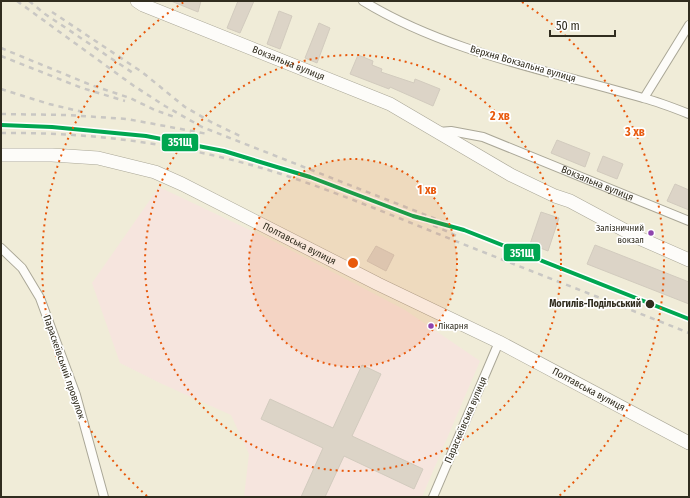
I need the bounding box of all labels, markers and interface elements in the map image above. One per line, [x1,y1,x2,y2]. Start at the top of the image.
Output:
scale bar [550,12,615,38]
text: 50 m [556,19,580,33]
street label: Вокзальна вулиця [251,43,327,83]
street label: Верхня Вокзальна вулиця [469,43,577,85]
text: 2 хв [489,109,510,123]
text: 3 хв [624,125,645,139]
line badge: 351Щ [161,133,199,152]
text: 351Щ [167,136,193,149]
street label: Вокзальна вулиця [559,163,635,204]
text: 1 хв [417,183,437,197]
street label: Полтавська вулиця [261,220,338,268]
place label: Залізничний вокзал [596,223,644,245]
marker: Залізничний вокзал [646,228,656,238]
line badge: 351Щ [503,243,541,262]
text: 351Щ [509,247,535,260]
centre of rings [346,256,360,270]
place label: Могилів-Подільський [549,298,641,310]
marker: Могилів-Подільський [644,298,656,310]
street label: Параскеївський провулок [41,313,88,421]
marker: Лікарня [426,321,436,331]
place label: Лікарня [438,321,468,331]
street label: Полтавська вулиця [550,365,627,414]
street label: Параскеївська вулиця [442,375,490,465]

